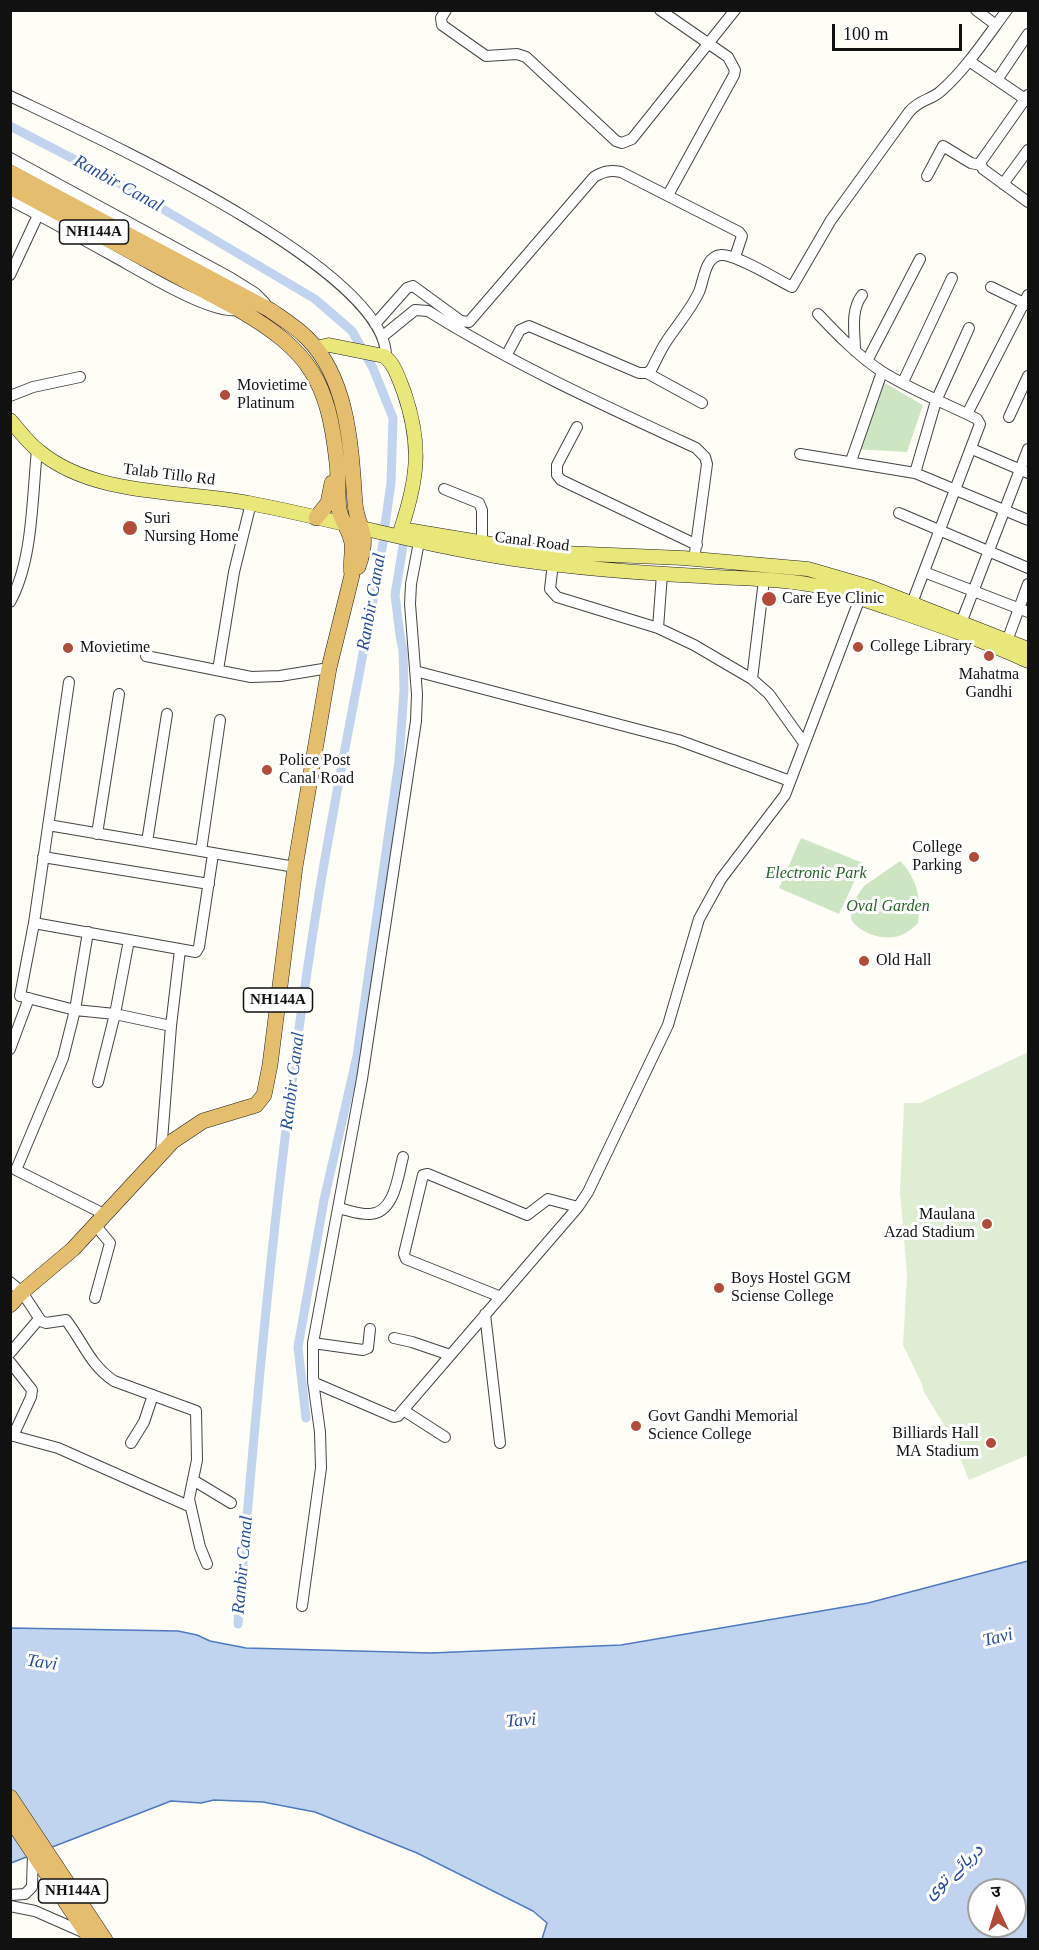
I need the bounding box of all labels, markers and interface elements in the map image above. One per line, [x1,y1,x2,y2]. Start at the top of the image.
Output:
scale bar [835,12,966,50]
text: 100 m [843,24,889,44]
water label: Ranbir Canal [70,151,166,217]
road number: NH144A [60,220,128,244]
place label: Movietime Platinum [237,376,307,414]
marker: Movietime Platinum [218,388,232,402]
street label: Talab Tillo Rd [122,460,216,490]
place label: Suri Nursing Home [144,509,239,547]
marker: Suri Nursing Home [121,519,139,537]
street label: Canal Road [494,528,570,556]
water label: Ranbir Canal [353,552,391,652]
place label: Care Eye Clinic [782,589,884,609]
marker: Care Eye Clinic [760,590,778,608]
place label: College Library [870,637,972,657]
place label: Movietime [80,638,150,658]
marker: College Library [851,640,865,654]
marker: Movietime [61,641,75,655]
marker: Mahatma Gandhi [982,649,996,663]
place label: Mahatma Gandhi [959,665,1019,703]
place label: Police Post Canal Road [279,751,354,789]
marker: Police Post Canal Road [260,763,274,777]
place label: College Parking [912,838,962,876]
marker: College Parking [967,850,981,864]
park label: Electronic Park [765,864,867,884]
park label: Oval Garden [846,897,930,917]
place label: Old Hall [876,951,932,971]
marker: Old Hall [857,954,871,968]
road number: NH144A [244,988,312,1012]
water label: Ranbir Canal [276,1031,310,1131]
place label: Maulana Azad Stadium [884,1205,975,1243]
marker: Maulana Azad Stadium [980,1217,994,1231]
place label: Boys Hostel GGM Sciense College [731,1269,851,1307]
marker: Boys Hostel GGM Sciense College [712,1281,726,1295]
place label: Govt Gandhi Memorial Science College [648,1407,798,1445]
marker: Govt Gandhi Memorial Science College [629,1419,643,1433]
place label: Billiards Hall MA Stadium [892,1424,979,1462]
marker: Billiards Hall MA Stadium [984,1436,998,1450]
water label: Ranbir Canal [228,1515,258,1615]
water label: Tavi [981,1624,1015,1652]
water label: Tavi [25,1650,59,1676]
water label: Tavi [505,1709,537,1733]
water label: دریائے توی [920,1840,988,1904]
north arrow [967,1878,1027,1938]
road number: NH144A [38,1879,107,1903]
text: उ [991,1883,1001,1900]

